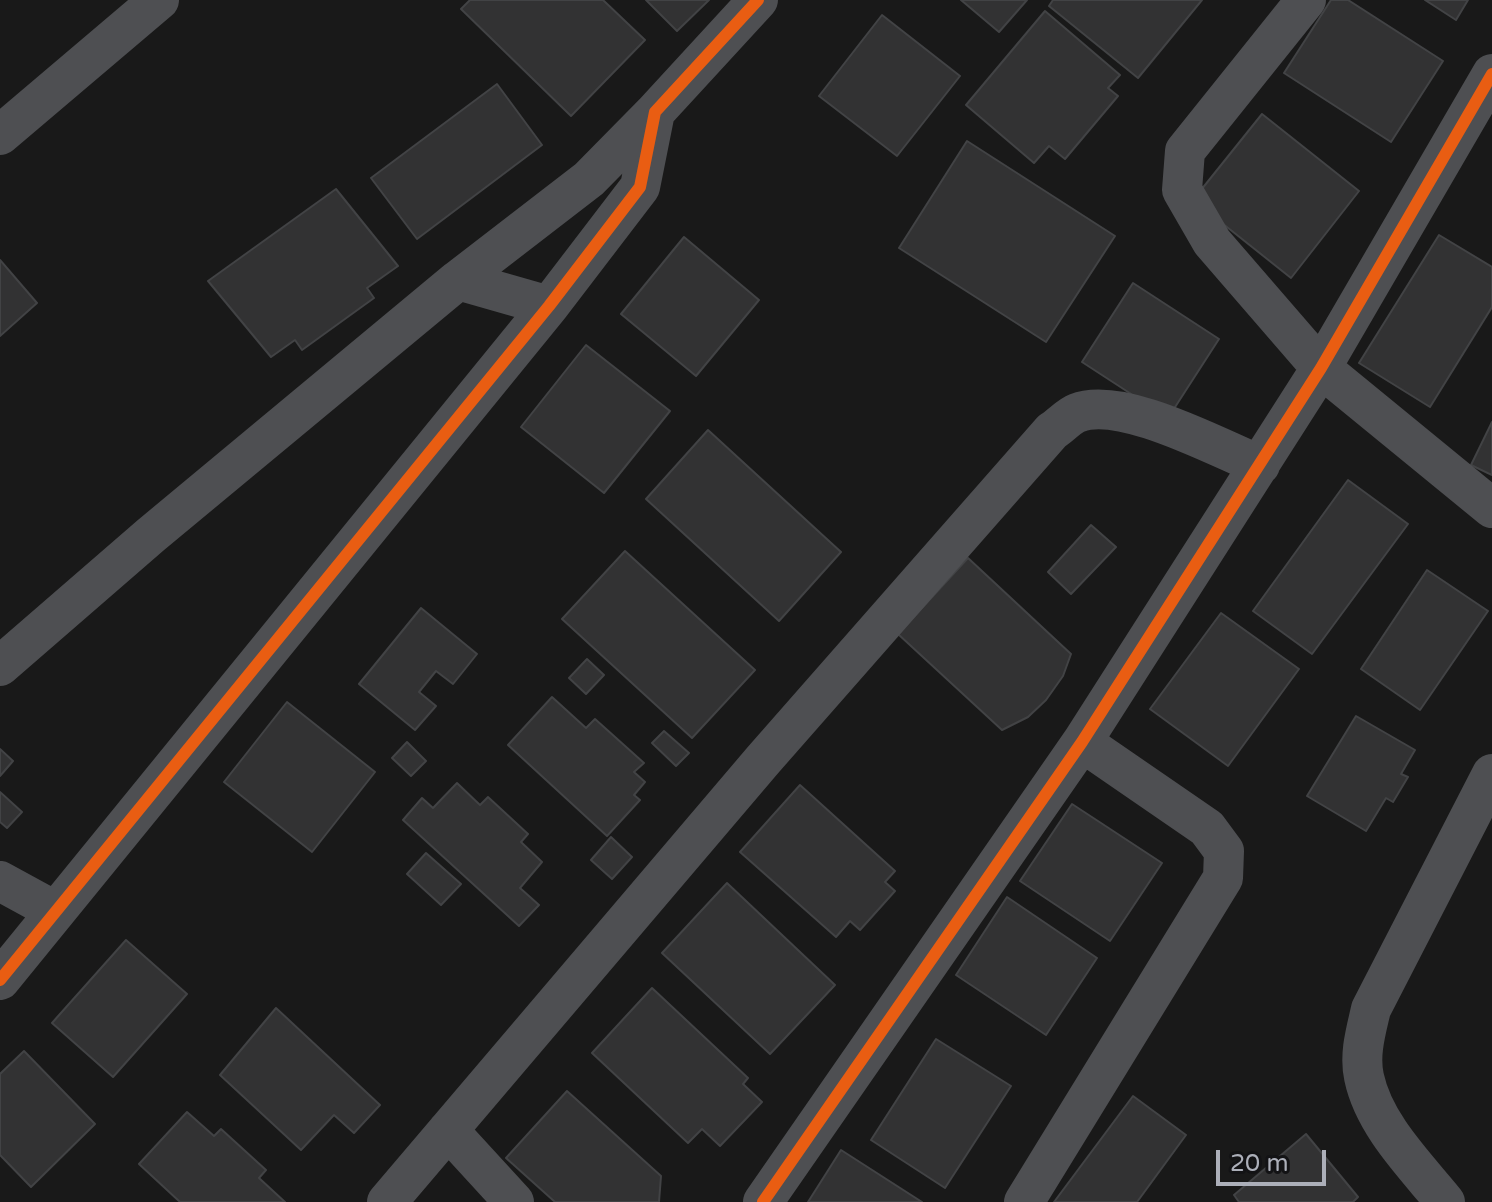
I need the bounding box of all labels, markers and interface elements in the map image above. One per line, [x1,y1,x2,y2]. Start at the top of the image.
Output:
scale bar [1220,1134,1330,1184]
text: 20 m [1230,1149,1288,1178]

